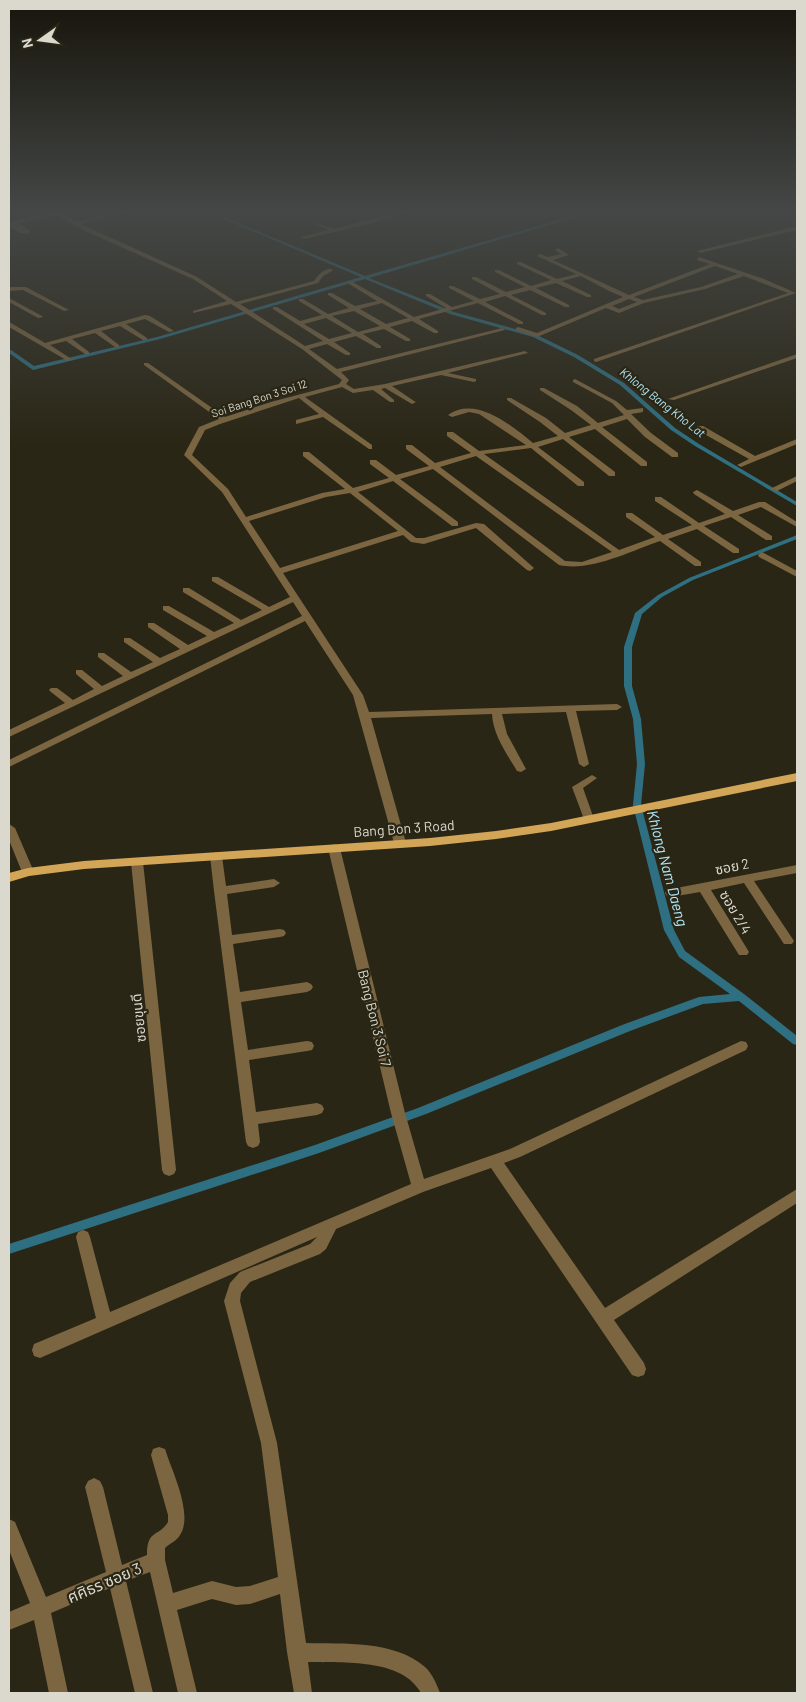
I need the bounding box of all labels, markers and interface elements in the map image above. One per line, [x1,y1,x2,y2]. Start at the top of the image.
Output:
north arrow [15,15,65,65]
text: N [18,37,36,50]
water label: Khlong Bang Kho Lat [617,364,709,440]
street label: Soi Bang Bon 3 Soi 12 [209,376,309,420]
water label: Khlong Nam Daeng [644,808,692,928]
street label: Bang Bon 3 Road [353,816,455,840]
street label: ซอย 2 [713,854,751,878]
street label: ซอย 2/4 [716,887,756,937]
street label: Bang Bon 3 Soi 7 [355,968,395,1069]
street label: ซอยขุนดี [127,993,150,1043]
street label: ศศิธร ซอย 3 [64,1558,144,1606]

